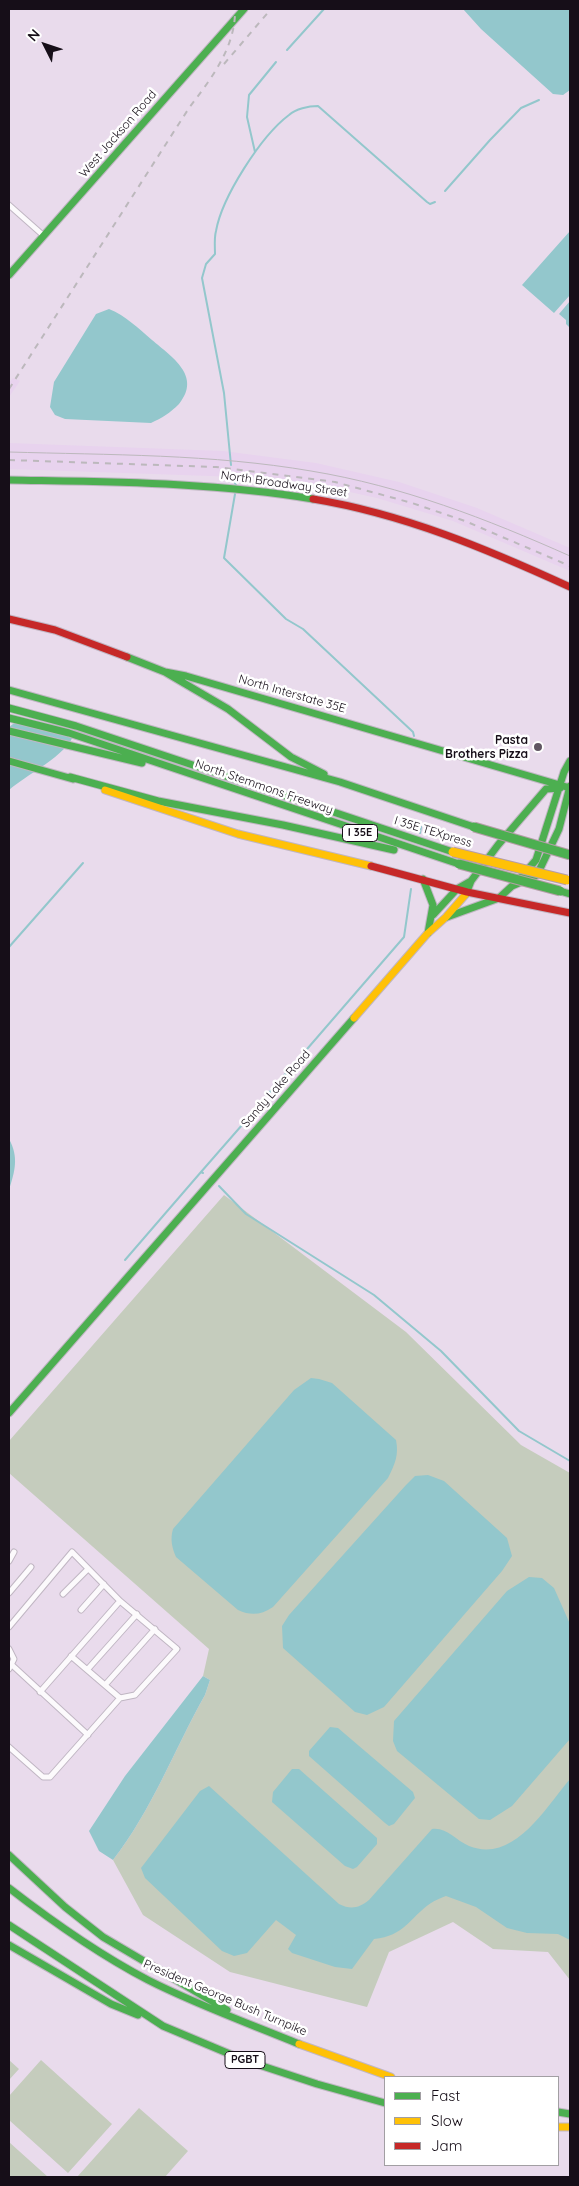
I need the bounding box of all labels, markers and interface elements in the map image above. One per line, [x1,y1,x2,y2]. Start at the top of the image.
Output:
north arrow [20,20,70,70]
text: N [24,25,44,45]
street label: West Jackson Road [76,87,160,181]
street label: North Broadway Street [220,468,348,500]
street label: North Interstate 35E [237,672,347,716]
place label: Pasta Brothers Pizza [445,733,528,761]
marker: Pasta Brothers Pizza [532,741,544,753]
street label: North Stemmons Freeway [193,757,335,817]
street label: I 35E TEXpress [393,813,473,851]
road number: I 35E [342,824,378,841]
street label: Sandy Lake Road [238,1047,314,1131]
street label: President George Bush Turnpike [141,1957,309,2039]
road number: PGBT [225,2052,265,2068]
legend [384,2076,559,2166]
text: Fast [431,2086,460,2105]
text: Slow [431,2111,463,2130]
text: Jam [431,2136,462,2155]

